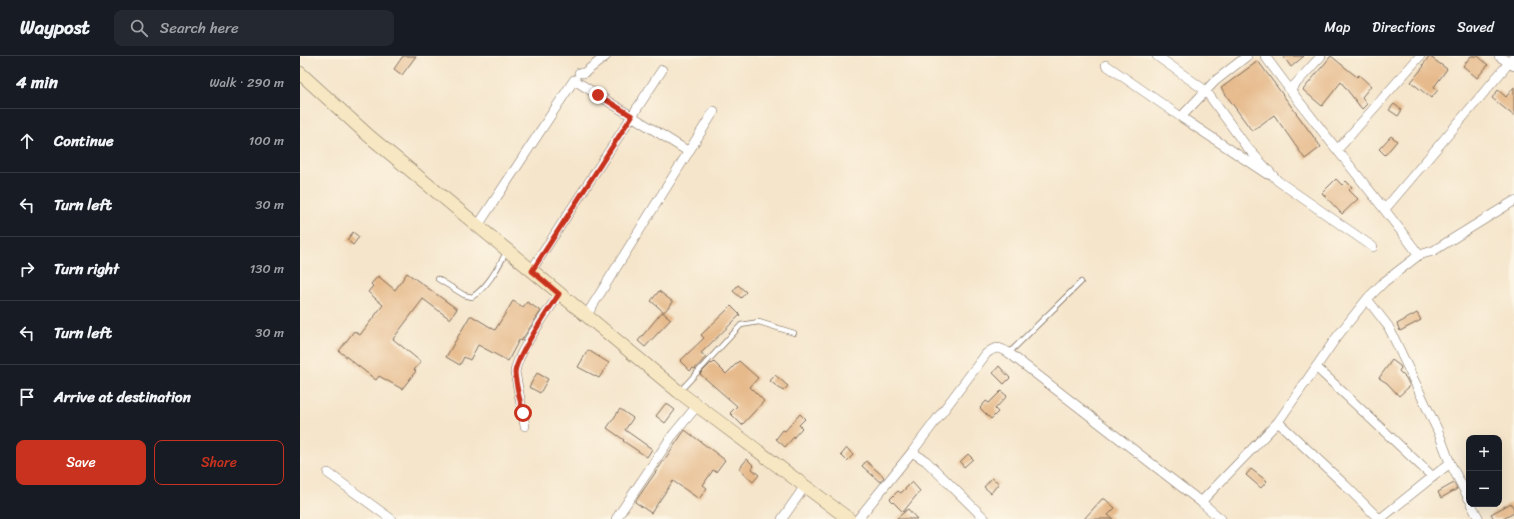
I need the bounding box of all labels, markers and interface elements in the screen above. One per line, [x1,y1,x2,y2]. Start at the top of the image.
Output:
search box [114,10,394,46]
text: Waypost [20,11,90,44]
text: Search here [160,15,239,41]
text: Map [1324,15,1350,40]
text: Directions [1372,15,1435,40]
text: Saved [1457,15,1494,40]
icon: search [128,17,150,39]
text: 4 min [16,67,58,97]
text: Walk · 290 m [210,71,284,94]
route end [589,86,607,104]
text: Continue [54,128,114,154]
text: 100 m [249,129,284,152]
icon: ahead [16,130,38,152]
text: Turn left [54,192,112,218]
text: 30 m [255,193,284,216]
icon: left [16,194,38,216]
text: Turn right [54,256,119,282]
text: 130 m [250,257,284,280]
icon: right [16,258,38,280]
text: Turn left [54,320,112,346]
text: 30 m [255,321,284,344]
icon: left [16,322,38,344]
text: Arrive at destination [54,384,191,410]
icon: arrive [16,386,38,408]
route start [514,404,532,422]
map controls [1466,435,1502,507]
button: + [1466,435,1502,471]
button: Save [16,440,146,485]
button: Share [154,440,284,485]
button: − [1466,471,1502,507]

